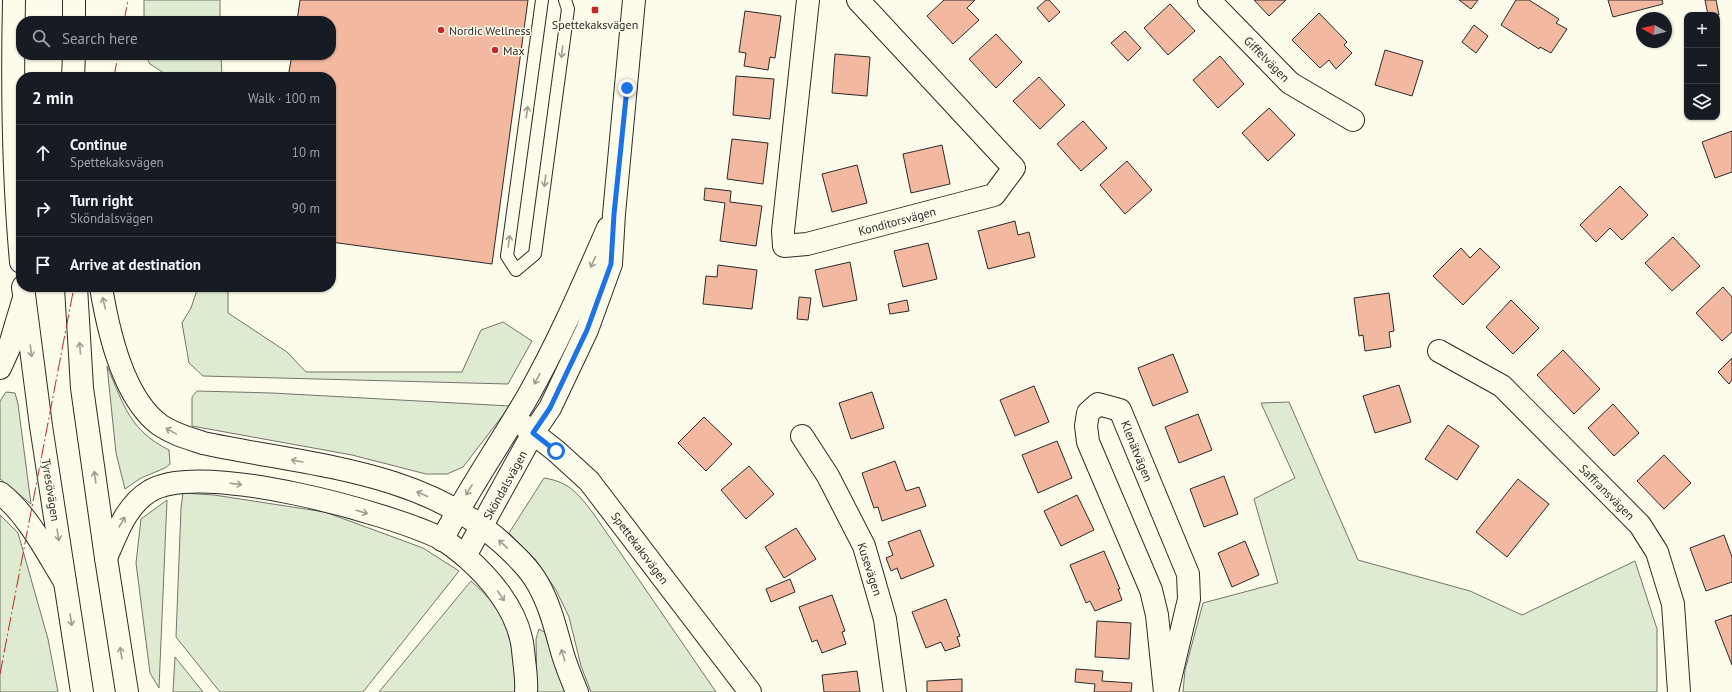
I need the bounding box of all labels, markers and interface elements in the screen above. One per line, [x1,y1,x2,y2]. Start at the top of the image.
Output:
marker: Spettekaksvägen [590,5,600,15]
north arrow [1636,12,1672,48]
map controls [1684,12,1720,120]
button: + [1684,12,1720,48]
search box [16,16,336,60]
place label: Spettekaksvägen [552,17,638,32]
place label: Nordic Wellness [449,23,531,38]
marker: Nordic Wellness [436,25,446,35]
icon: search [30,27,52,49]
text: Search here [62,29,138,48]
street label: Giffelvägen [1241,33,1293,85]
place label: Max [503,43,525,58]
marker: Max [490,45,500,55]
one-way arrow [558,45,566,58]
button: − [1684,48,1720,84]
route end [618,79,636,97]
button: layers [1684,84,1720,120]
text: 2 min [32,87,73,109]
text: Walk · 100 m [248,90,320,107]
one-way arrow [523,106,531,119]
text: Continue [70,135,127,154]
icon: ahead [32,142,54,164]
text: 10 m [292,144,320,161]
text: Spettekaksvägen [70,154,164,171]
one-way arrow [541,174,549,187]
text: Turn right [70,191,133,210]
icon: right [32,198,54,220]
text: 90 m [292,200,320,217]
street label: Konditorsvägen [857,203,937,239]
text: Sköndalsvägen [70,210,153,227]
one-way arrow [505,235,513,248]
icon: arrive [32,254,54,276]
text: Arrive at destination [70,255,201,274]
one-way arrow [589,256,596,268]
one-way arrow [100,297,108,310]
one-way arrow [76,342,84,355]
one-way arrow [27,344,35,357]
one-way arrow [532,373,540,385]
street label: Klenätvägen [1118,418,1156,484]
one-way arrow [165,427,177,434]
route start [547,442,565,460]
street label: Sköndalsvägen [480,448,530,522]
one-way arrow [291,457,304,465]
street label: Tyresövägen [39,458,63,522]
street label: Saffransvägen [1576,461,1638,523]
one-way arrow [91,471,99,484]
one-way arrow [229,480,242,488]
one-way arrow [464,484,472,496]
one-way arrow [416,490,428,497]
one-way arrow [356,508,368,516]
street label: Spettekaksvägen [608,509,672,587]
one-way arrow [119,516,127,528]
one-way arrow [54,528,62,541]
one-way arrow [497,539,508,548]
street label: Kusevägen [854,540,886,598]
one-way arrow [496,590,505,601]
one-way arrow [67,613,75,626]
one-way arrow [117,647,125,660]
one-way arrow [559,650,567,662]

